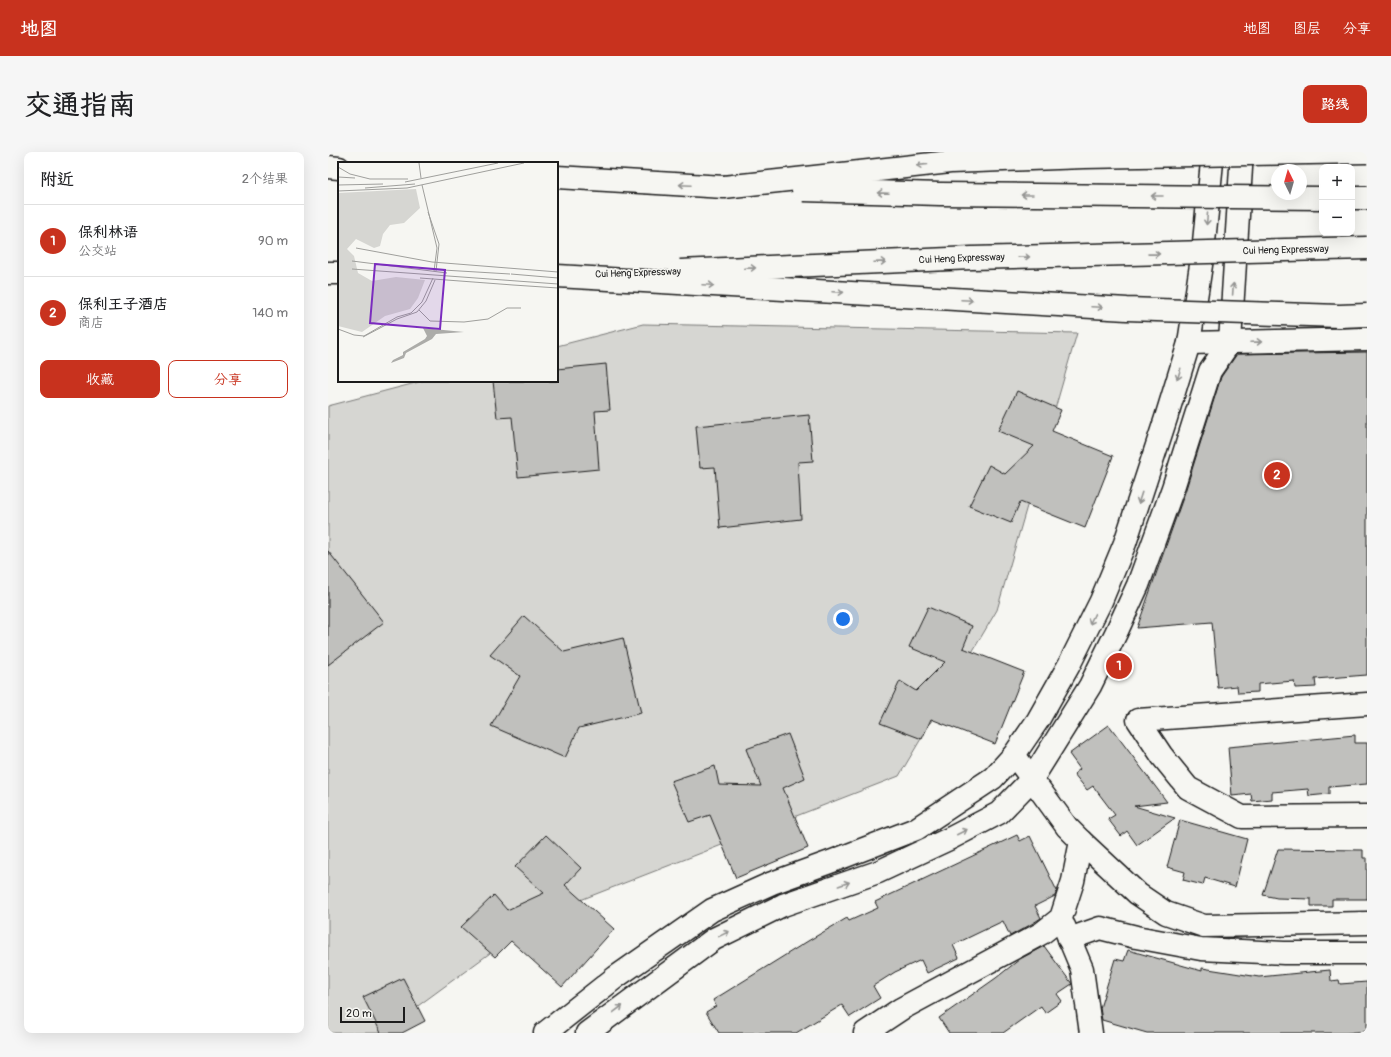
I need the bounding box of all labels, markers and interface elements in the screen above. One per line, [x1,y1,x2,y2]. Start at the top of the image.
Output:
text: 地图 [20,17,58,41]
text: 地图 [1243,20,1271,37]
text: 图层 [1293,20,1321,37]
text: 分享 [1343,20,1371,37]
button: 路线 [1303,85,1367,123]
text: 交通指南 [24,88,136,123]
inset map [338,162,558,382]
one-way arrow [916,162,929,169]
north arrow [1271,164,1307,200]
map controls [1319,164,1355,236]
button: + [1319,164,1355,200]
text: 附近 [40,169,74,190]
text: 2个结果 [242,171,288,187]
one-way arrow [679,181,692,189]
one-way arrow [877,189,890,196]
one-way arrow [1021,191,1034,199]
one-way arrow [1151,192,1164,200]
button: − [1319,200,1355,236]
one-way arrow [1203,212,1210,225]
text: 保利林语 [78,223,138,242]
text: 1 [50,233,56,249]
text: 90 m [258,233,288,249]
text: 公交站 [78,243,117,259]
street label: Cui Heng Expressway [1242,243,1330,257]
one-way arrow [1147,250,1160,258]
street label: Cui Heng Expressway [918,251,1006,266]
one-way arrow [1017,253,1030,261]
one-way arrow [873,259,886,266]
one-way arrow [743,264,756,272]
street label: Cui Heng Expressway [595,265,682,280]
one-way arrow [701,281,714,289]
one-way arrow [1229,283,1237,296]
one-way arrow [831,289,844,296]
text: 保利王子酒店 [78,295,168,314]
one-way arrow [960,296,973,304]
one-way arrow [1090,304,1103,311]
text: 2 [49,305,57,321]
text: 140 m [252,305,288,321]
text: 商店 [78,315,104,331]
one-way arrow [1249,338,1262,345]
button: 收藏 [40,360,160,398]
button: 分享 [168,360,288,398]
one-way arrow [1175,367,1182,380]
pin: 2 [1264,460,1290,490]
one-way arrow [1135,491,1143,503]
your location [833,609,853,629]
one-way arrow [1088,612,1095,624]
pin: 1 [1106,651,1132,681]
one-way arrow [956,828,968,835]
one-way arrow [837,880,849,888]
one-way arrow [718,930,730,937]
scale bar [340,1005,405,1024]
one-way arrow [612,1005,623,1013]
text: 20 m [346,1007,372,1020]

